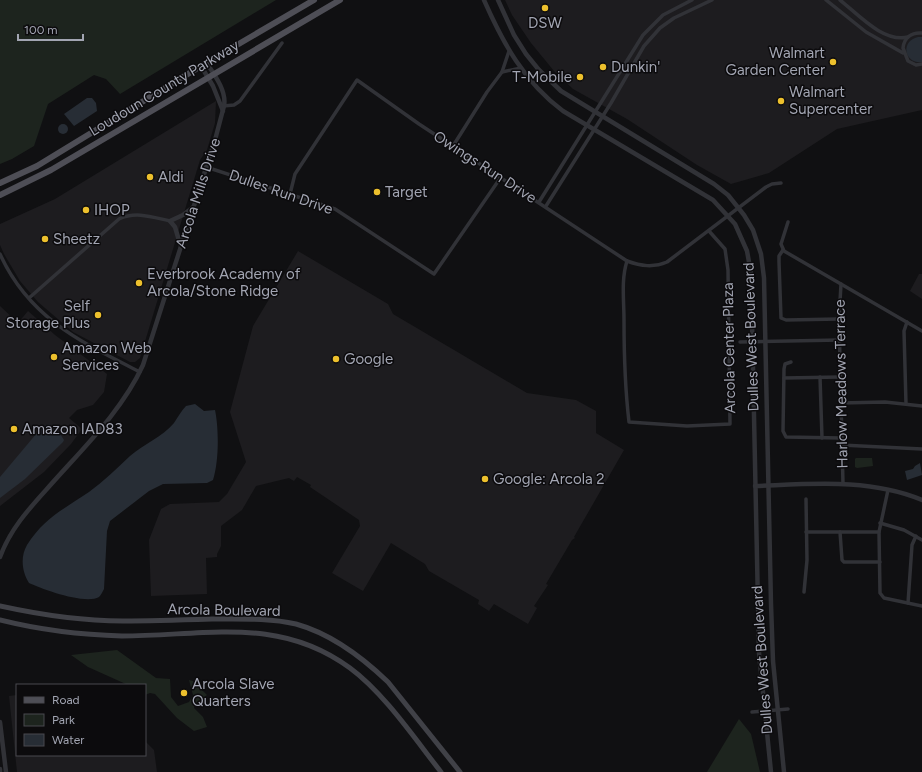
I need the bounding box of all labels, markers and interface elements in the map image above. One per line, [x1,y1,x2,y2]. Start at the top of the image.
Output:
marker: DSW [540,3,550,13]
place label: DSW [528,14,563,32]
scale bar [18,16,83,42]
text: 100 m [24,23,58,37]
street label: Loudoun County Parkway [86,36,242,140]
place label: Walmart Garden Center [726,44,825,79]
marker: Walmart Garden Center [828,57,838,67]
place label: Dunkin' [611,58,660,76]
marker: Dunkin' [598,62,608,72]
place label: T-Mobile [512,68,572,86]
marker: T-Mobile [575,72,585,82]
place label: Walmart Supercenter [789,83,872,118]
marker: Walmart Supercenter [776,96,786,106]
street label: Owings Run Drive [430,127,540,207]
street label: Arcola Mills Drive [172,136,224,250]
street label: Dulles Run Drive [227,166,335,218]
place label: Aldi [158,168,184,186]
marker: Aldi [145,172,155,182]
place label: Target [385,183,428,201]
marker: Target [372,187,382,197]
place label: IHOP [94,201,130,219]
marker: IHOP [81,205,91,215]
place label: Sheetz [53,230,100,248]
marker: Sheetz [40,234,50,244]
street label: Dulles West Boulevard [739,262,763,412]
place label: Everbrook Academy of Arcola/Stone Ridge [147,265,301,300]
marker: Everbrook Academy of Arcola/Stone Ridge [134,278,144,288]
street label: Arcola Center Plaza [719,282,739,414]
place label: Self Storage Plus [6,297,90,332]
street label: Harlow Meadows Terrace [831,299,851,469]
marker: Self Storage Plus [93,310,103,320]
place label: Amazon Web Services [62,339,152,374]
place label: Google [344,350,393,368]
marker: Amazon Web Services [49,352,59,362]
marker: Google [331,354,341,364]
place label: Amazon IAD83 [22,420,123,438]
marker: Amazon IAD83 [9,424,19,434]
place label: Google: Arcola 2 [493,470,605,488]
marker: Google: Arcola 2 [480,474,490,484]
street label: Dulles West Boulevard [748,585,776,735]
street label: Arcola Boulevard [167,600,281,620]
place label: Arcola Slave Quarters [192,675,275,710]
legend [16,684,146,756]
marker: Arcola Slave Quarters [179,688,189,698]
text: Road [52,693,80,707]
text: Park [52,713,75,727]
text: Water [52,733,84,747]

